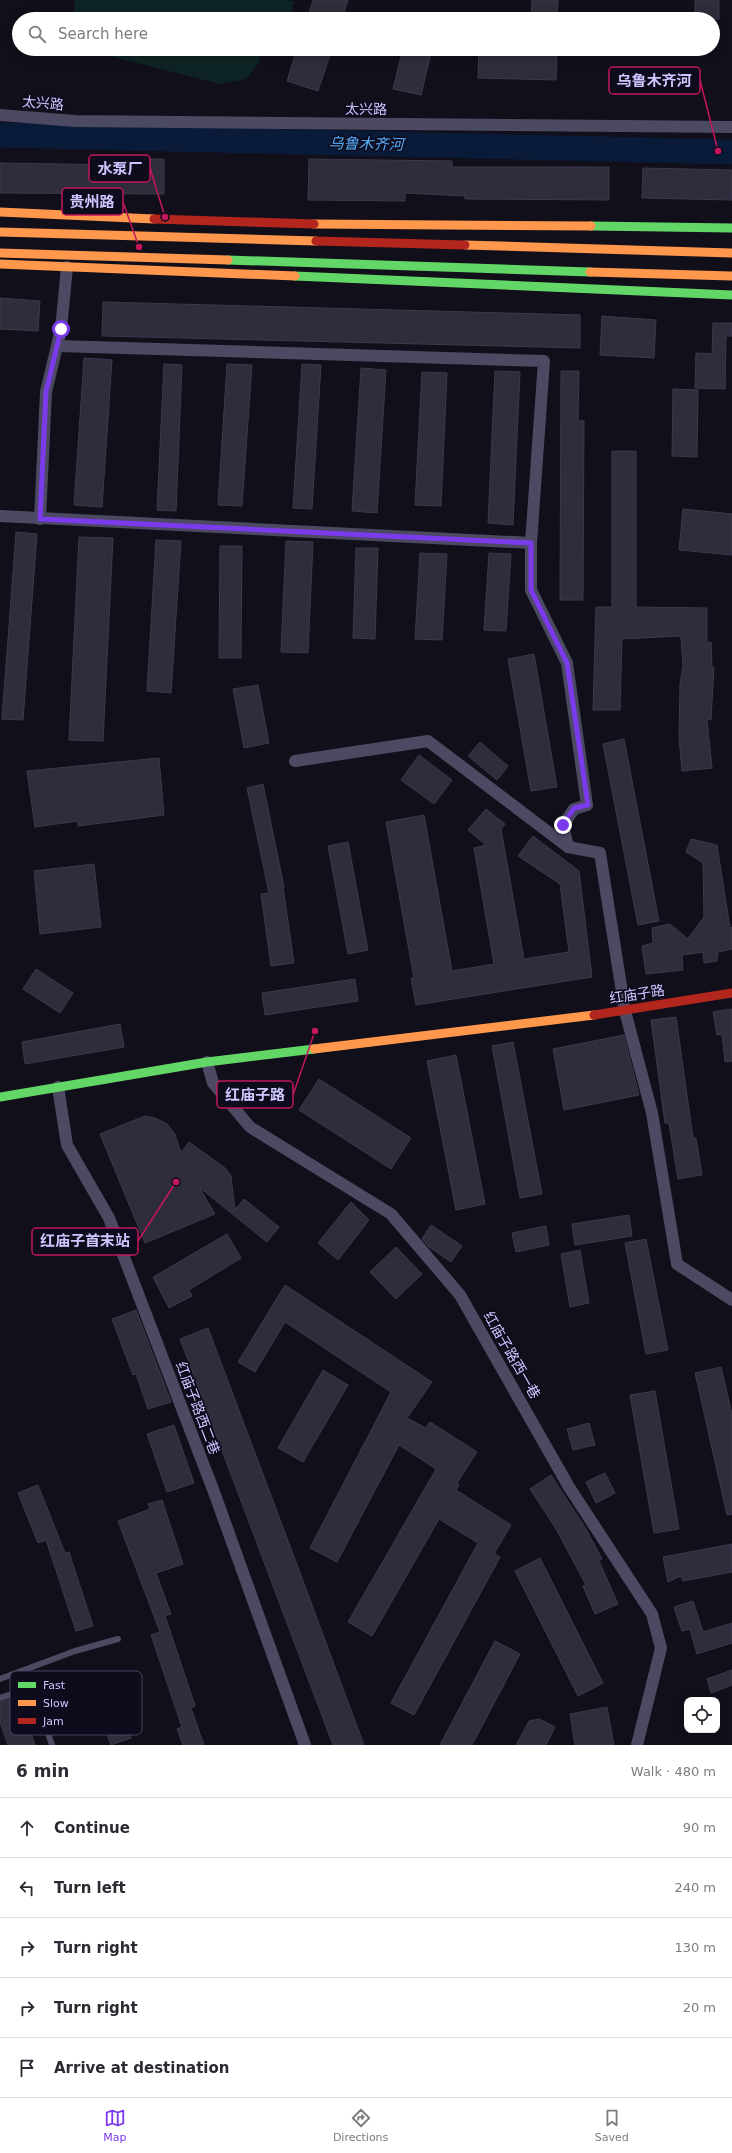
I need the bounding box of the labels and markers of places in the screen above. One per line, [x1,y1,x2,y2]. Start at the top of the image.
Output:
callout: 乌鲁木齐河 [609,67,700,94]
callout: 水泵厂 [89,155,150,182]
callout: 贵州路 [62,188,123,215]
callout: 红庙子路 [217,1081,293,1108]
callout: 红庙子首末站 [32,1228,138,1255]

